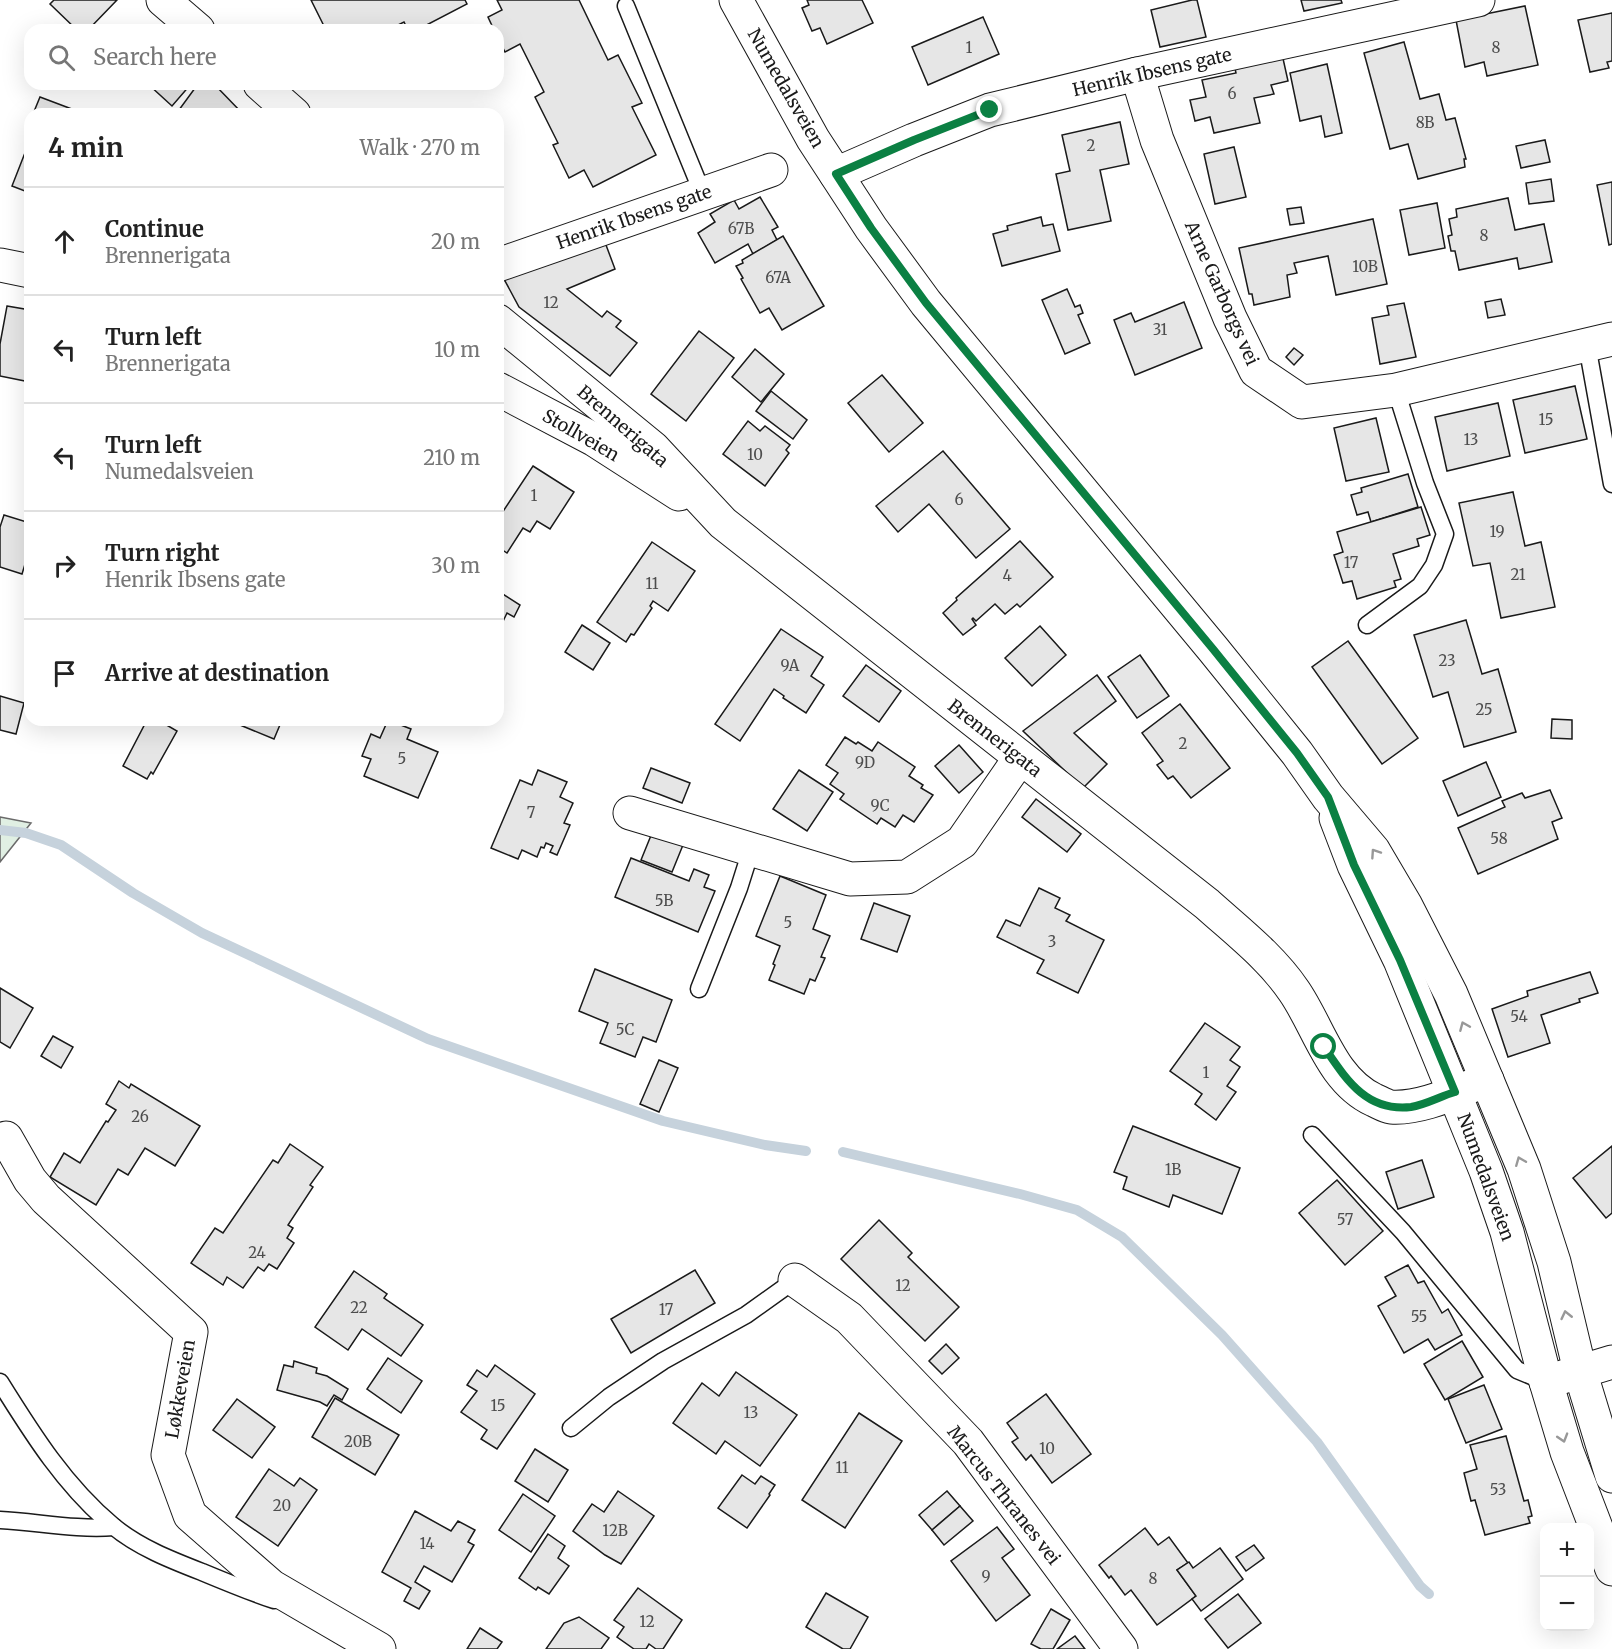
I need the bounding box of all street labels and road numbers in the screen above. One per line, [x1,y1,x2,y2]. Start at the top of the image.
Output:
street label: Numedalsveien [743,24,829,152]
street label: Henrik Ibsens gate [1070,43,1234,101]
street label: Henrik Ibsens gate [553,180,715,254]
street label: Arne Garborgs vei [1179,216,1264,369]
street label: Brennerigata [573,380,674,472]
street label: Stollveien [538,404,624,466]
street label: Brennerigata [943,694,1047,782]
street label: Numedalsveien [1452,1110,1520,1244]
street label: Løkkeveien [160,1338,200,1440]
street label: Marcus Thranes vei [943,1421,1066,1569]

